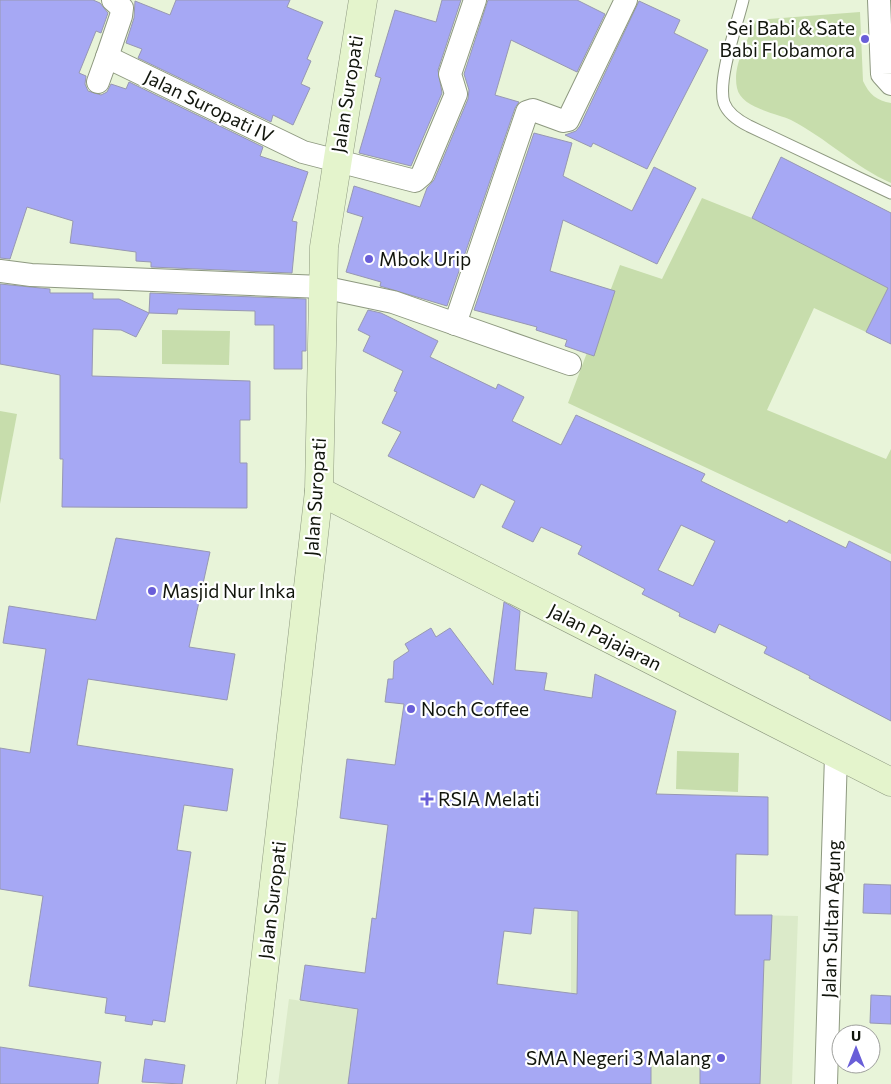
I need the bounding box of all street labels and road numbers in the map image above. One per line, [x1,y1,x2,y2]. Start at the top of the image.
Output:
street label: Jalan Suropati [326,33,367,154]
street label: Jalan Suropati IV [141,64,278,147]
street label: Jalan Suropati [299,437,330,557]
street label: Jalan Pajajaran [545,598,666,675]
street label: Jalan Suropati [253,839,290,960]
street label: Jalan Sultan Agung [816,839,845,999]

